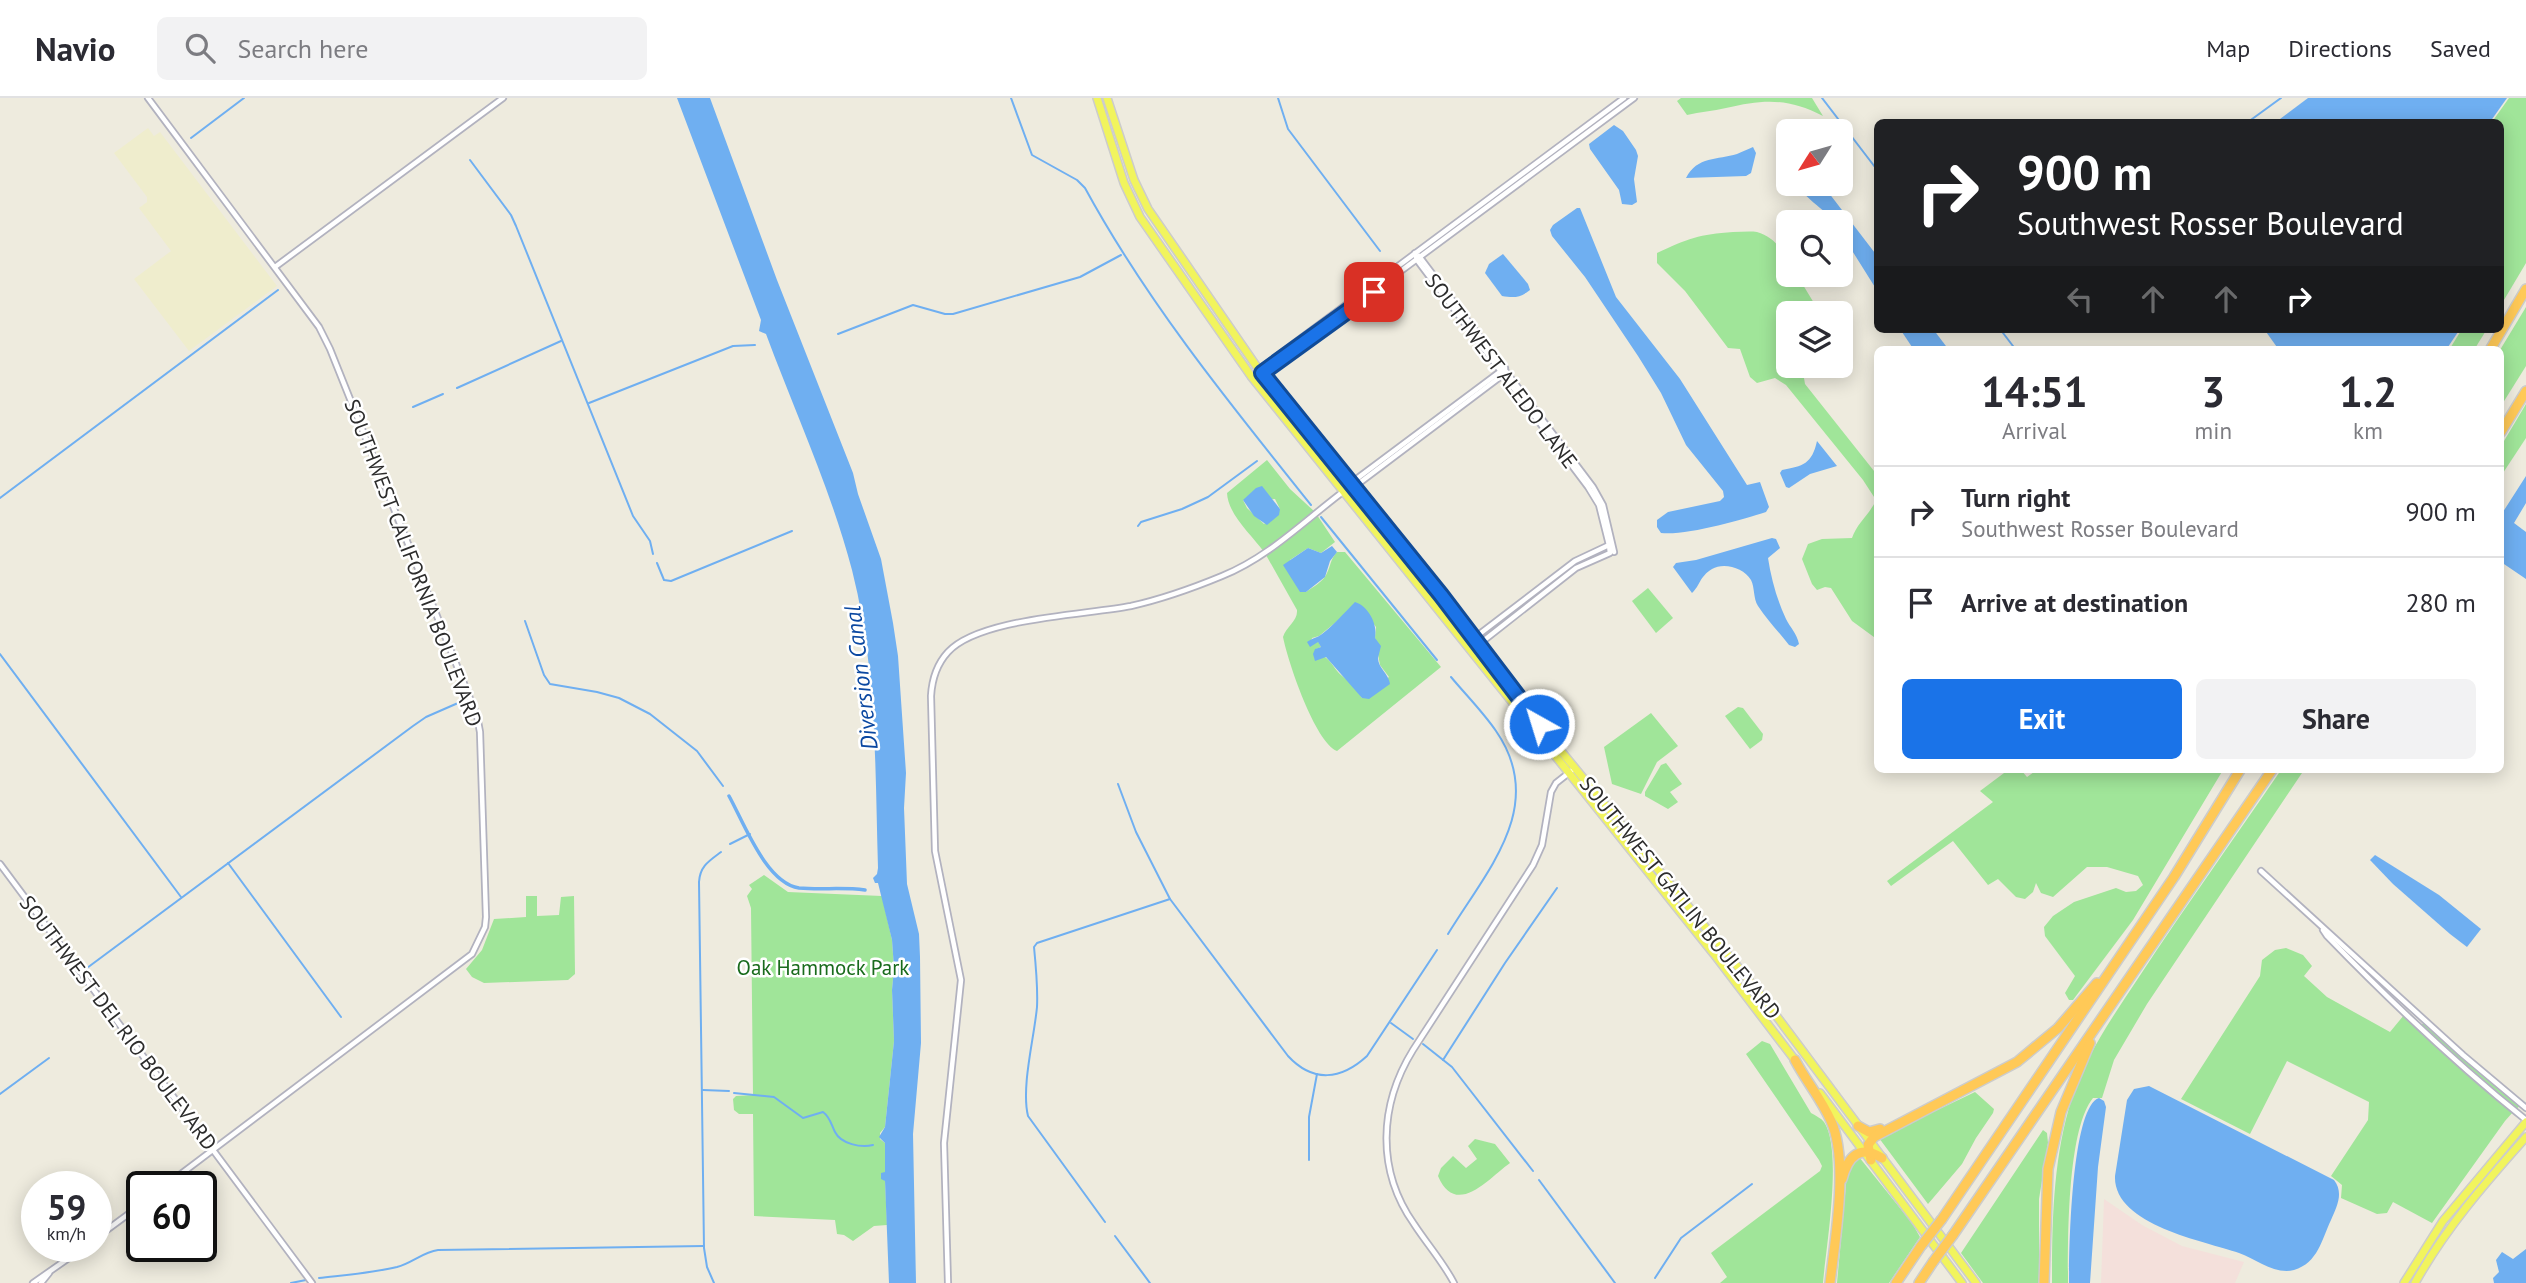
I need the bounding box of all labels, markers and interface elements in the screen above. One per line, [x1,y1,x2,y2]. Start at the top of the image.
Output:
search box [157,17,647,80]
text: Navio [35,27,115,70]
icon: search [181,29,219,67]
text: Search here [237,32,369,65]
text: Map [2206,33,2250,64]
text: Directions [2288,33,2392,64]
text: Saved [2430,33,2491,64]
north arrow [1776,119,1853,196]
map controls [1776,119,1853,378]
text: 900 m [2017,140,2152,204]
icon: right [1902,147,1993,238]
text: Southwest Rosser Boulevard [2017,202,2404,244]
button: search [1776,210,1853,287]
pin [1344,262,1404,322]
street label: SOUTHWEST ALEDO LANE [1419,268,1584,474]
icon: arrive [1355,273,1393,311]
icon: left [2061,280,2099,318]
icon: ahead [2134,280,2172,318]
icon: ahead [2207,280,2245,318]
icon: right [2280,280,2318,318]
button: layers [1776,301,1853,378]
text: 14:51 [1981,364,2088,419]
text: 3 [2201,364,2225,419]
text: 1.2 [2339,364,2397,419]
street label: SOUTHWEST CALIFORNIA BOULEVARD [338,395,489,730]
text: Arrival [2002,416,2067,445]
text: min [2195,416,2232,445]
text: km [2353,416,2383,445]
text: Turn right [1961,481,2070,514]
icon: right [1902,493,1940,531]
text: 900 m [2405,495,2476,528]
text: Southwest Rosser Boulevard [1961,514,2239,543]
icon: arrive [1902,584,1940,622]
text: Arrive at destination [1961,586,2188,619]
text: 280 m [2405,586,2476,619]
water label: Diversion Canal [837,604,884,752]
button: Exit [1902,679,2182,759]
button: Share [2196,679,2476,759]
position arrow [1502,687,1576,761]
street label: SOUTHWEST GATLIN BOULEVARD [1574,771,1787,1025]
street label: SOUTHWEST DEL RIO BOULEVARD [14,890,223,1156]
park label: Oak Hammock Park [737,954,909,981]
speed limit sign: 60 [126,1171,217,1262]
text: 59 [47,1184,86,1230]
text: km/h [47,1222,86,1245]

